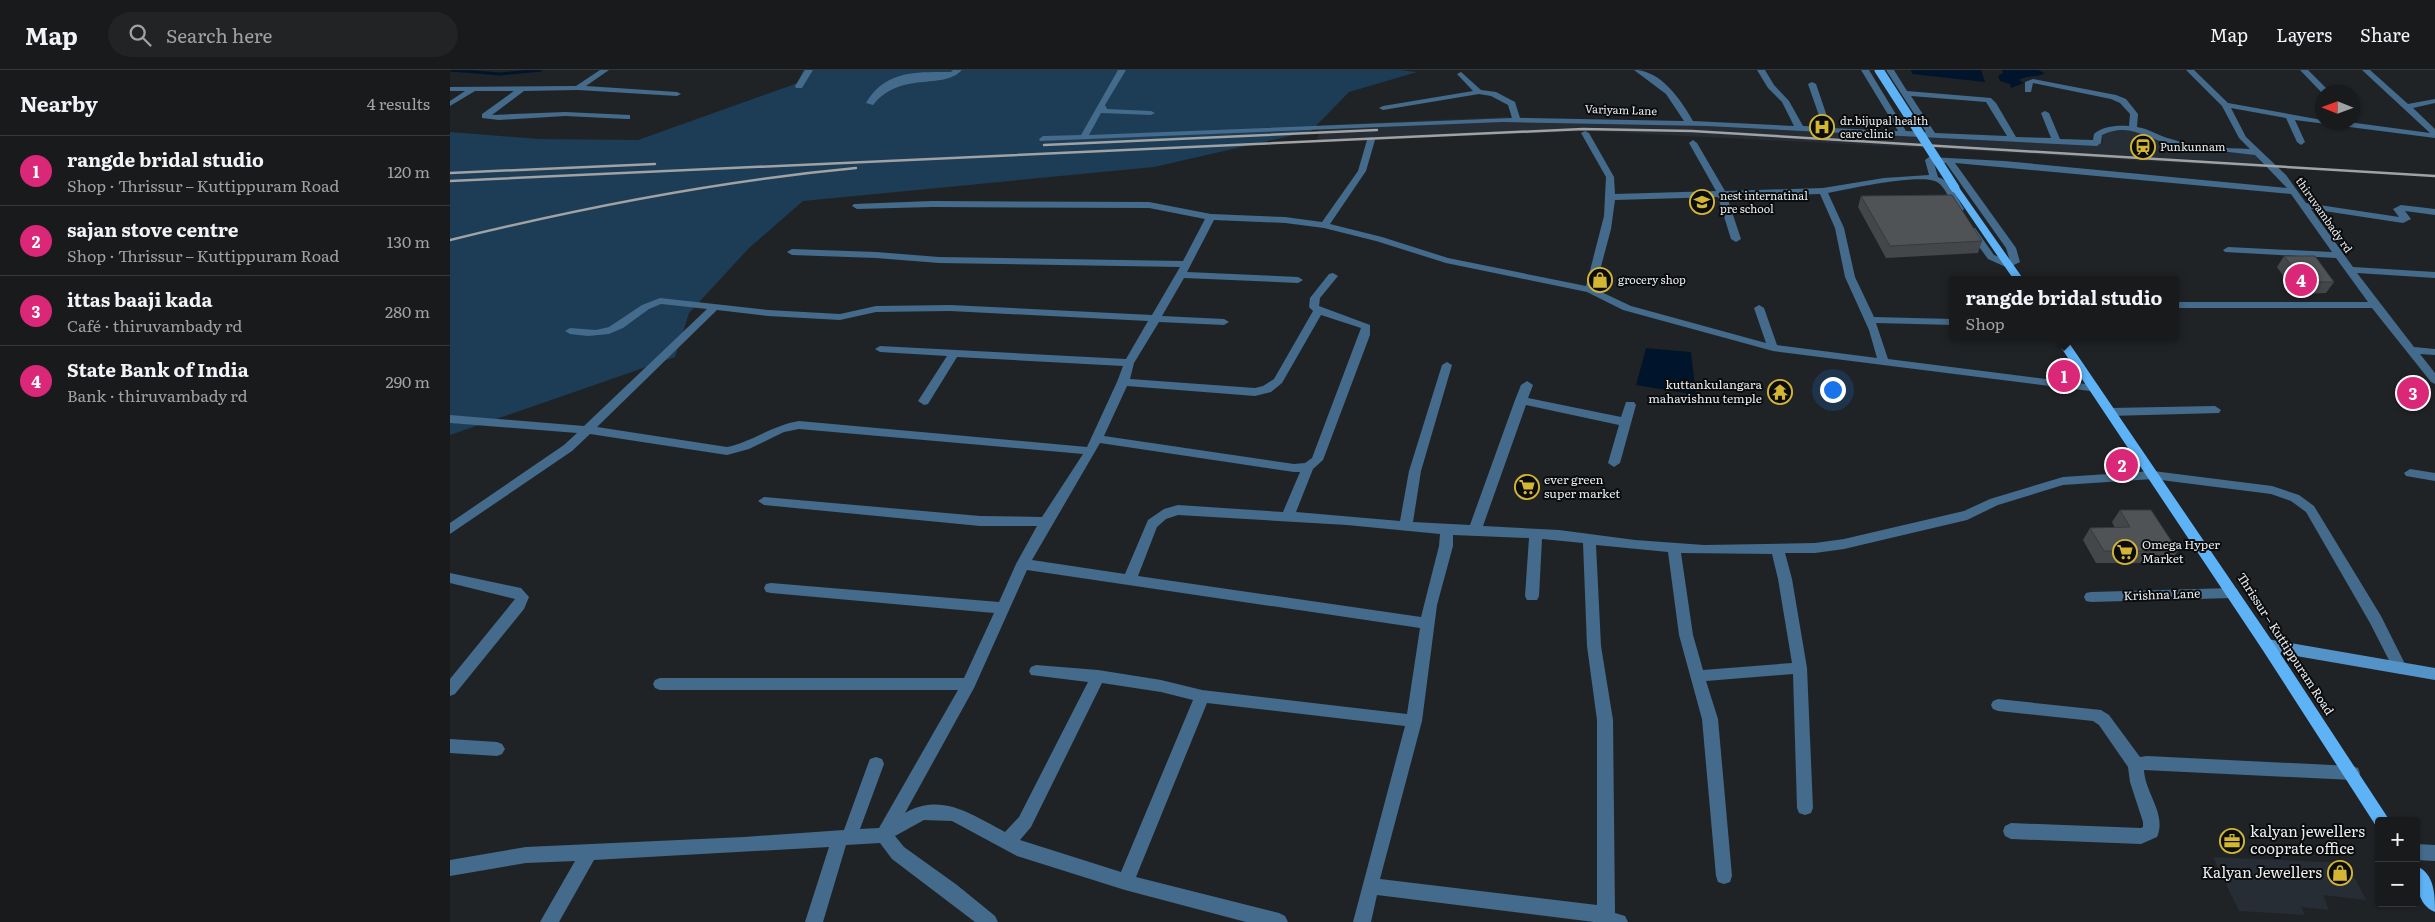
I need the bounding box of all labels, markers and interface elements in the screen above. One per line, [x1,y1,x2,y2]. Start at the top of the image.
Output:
search box [108,12,458,57]
text: Map [25,17,78,52]
icon: search [126,21,154,49]
text: Search here [166,21,272,49]
text: Map [2210,21,2248,48]
text: Layers [2276,21,2332,48]
text: Share [2360,21,2410,48]
north arrow [2315,85,2360,130]
text: Nearby [20,87,98,118]
text: 4 results [367,91,430,115]
street label: Variyam Lane [1585,100,1658,118]
place label: dr.bijupal health care clinic [1840,112,1928,141]
hospital icon: dr.bijupal health care clinic [1809,114,1835,140]
station icon: Punkunnam [2130,134,2156,160]
place label: Punkunnam [2160,138,2226,154]
text: rangde bridal studio [67,145,264,173]
text: 1 [33,159,39,183]
text: 120 m [387,159,430,183]
text: Shop · Thrissur – Kuttippuram Road [67,173,339,197]
street label: thiruvambady rd [2293,173,2357,256]
place label: nest internatinal pre school [1720,187,1808,216]
school or university icon: nest internatinal pre school [1689,189,1715,215]
text: sajan stove centre [67,215,239,243]
text: 2 [32,229,40,253]
text: 130 m [387,229,430,253]
text: Shop · Thrissur – Kuttippuram Road [67,243,339,267]
pin: 4 [2285,261,2317,299]
shop icon: grocery shop [1587,267,1613,293]
place label: grocery shop [1618,271,1686,287]
popup [1949,276,2179,341]
text: rangde bridal studio [1966,283,2162,311]
text: ittas baaji kada [67,285,212,313]
text: 3 [32,299,40,323]
text: 280 m [385,299,430,323]
text: Shop [1966,311,2005,335]
text: Café · thiruvambady rd [67,313,242,337]
text: State Bank of India [67,355,249,383]
pin: 1 [2048,357,2080,395]
text: 4 [31,369,41,393]
text: 290 m [386,369,430,393]
pin: 3 [2397,374,2429,412]
place label: kuttankulangara mahavishnu temple [1648,375,1763,407]
your location [1820,377,1846,403]
temple icon: kuttankulangara mahavishnu temple [1767,379,1793,405]
text: Bank · thiruvambady rd [67,383,248,407]
pin: 2 [2106,446,2138,484]
place label: ever green super market [1544,470,1620,502]
supermarket icon: ever green super market [1514,474,1540,500]
place label: Omega Hyper Market [2142,535,2220,567]
supermarket icon: Omega Hyper Market [2112,539,2138,565]
street label: Thrissur – Kuttippuram Road [2233,569,2339,719]
street label: Krishna Lane [2123,584,2201,604]
map controls [2375,817,2420,907]
button: + [2375,817,2420,862]
place label: kalyan jewellers cooprate office [2250,819,2365,859]
office icon: kalyan jewellers cooprate office [2219,828,2245,854]
place label: Kalyan Jewellers [2202,860,2322,883]
shop icon: Kalyan Jewellers [2327,860,2353,886]
button: − [2375,862,2420,907]

